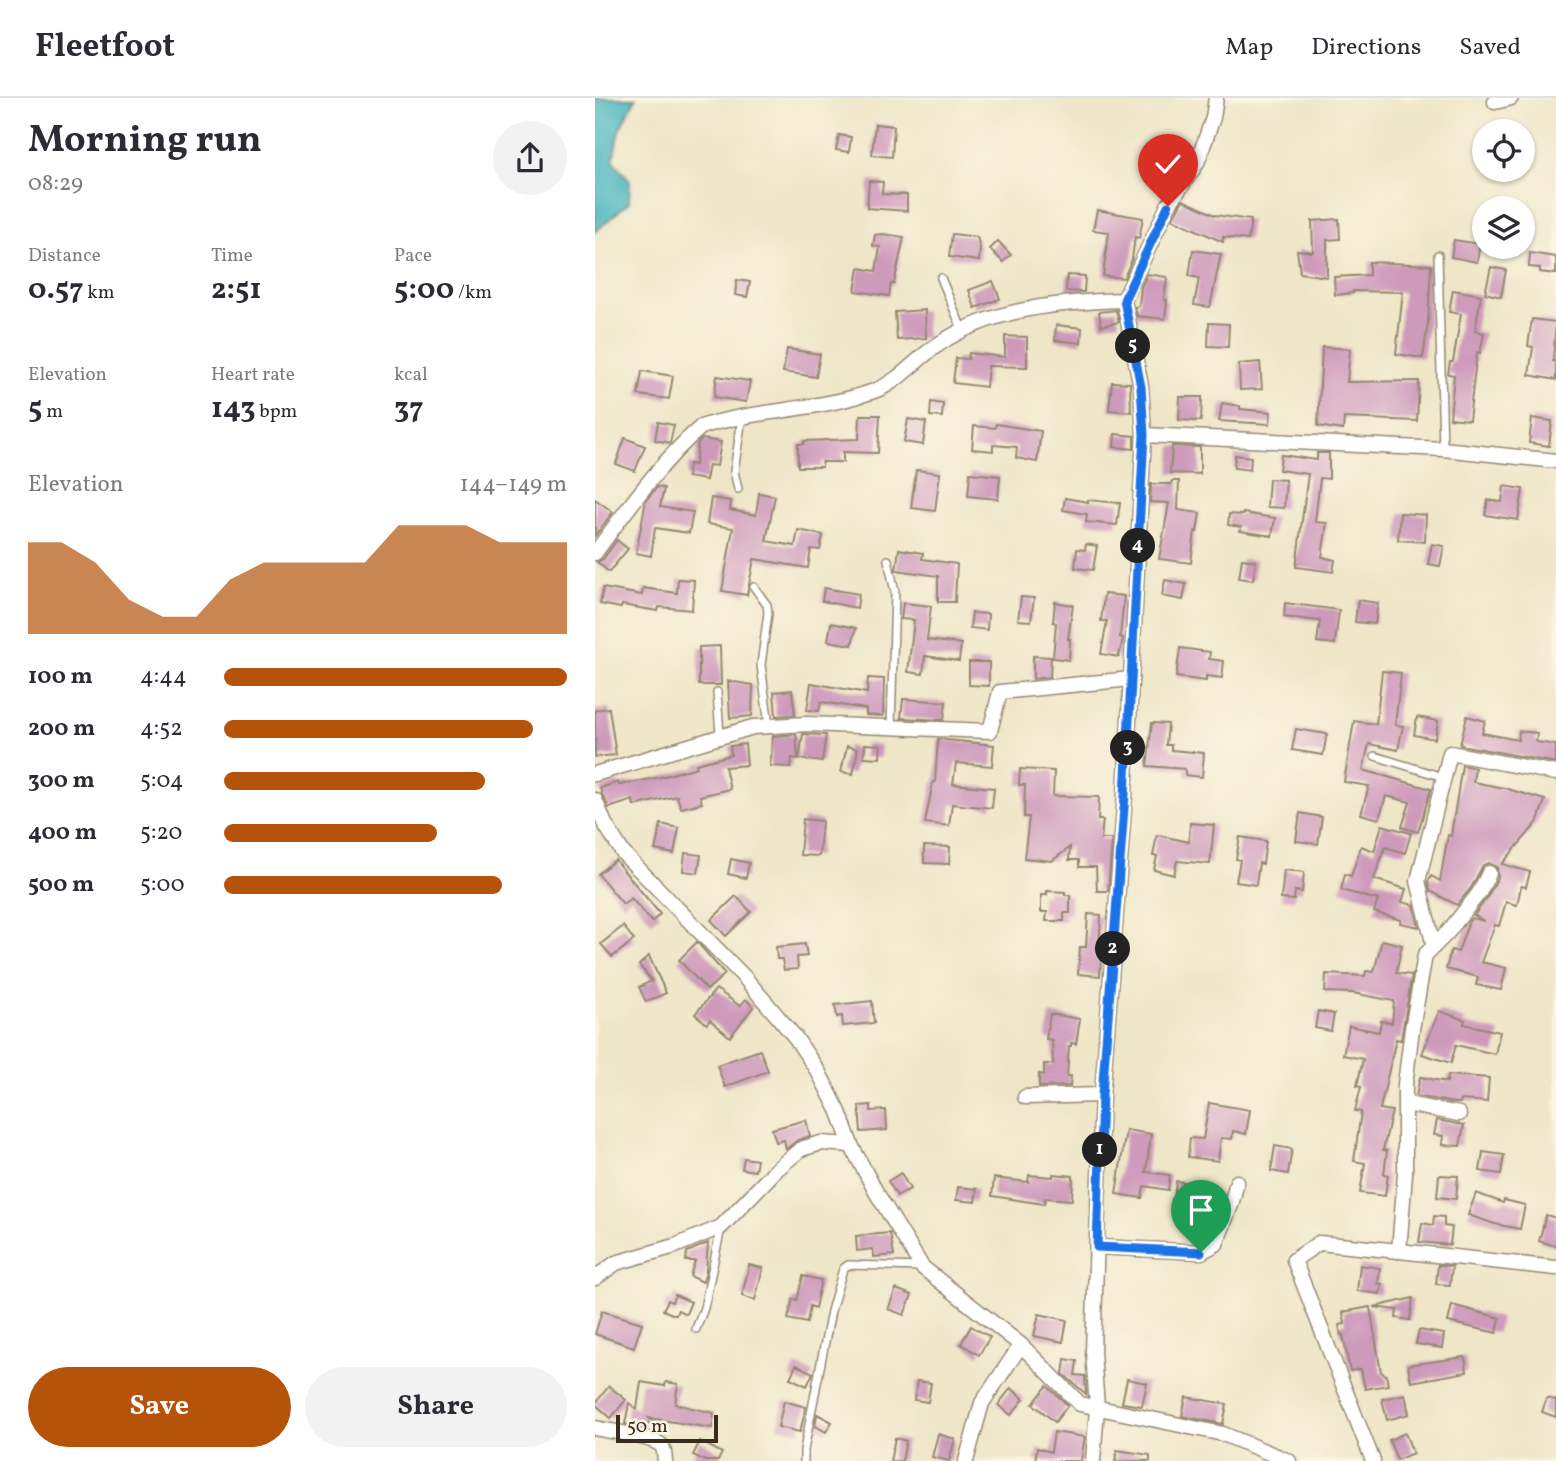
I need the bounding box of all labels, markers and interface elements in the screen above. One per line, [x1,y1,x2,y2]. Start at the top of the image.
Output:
text: Fleetfoot [35,25,175,71]
text: Map [1225,31,1273,65]
text: Directions [1311,31,1421,65]
text: Saved [1459,31,1521,65]
text: Morning run [28,115,262,168]
map controls [1472,119,1535,259]
button: locate [1472,119,1535,182]
button: share [493,121,567,195]
pin [1138,134,1198,206]
icon: check [1149,145,1187,183]
text: 08:29 [28,168,83,200]
button: layers [1472,196,1535,259]
text: Distance [28,243,101,269]
text: Time [211,243,253,269]
text: Pace [394,243,432,269]
text: 0.57 [28,269,83,311]
text: 2:51 [211,269,262,311]
text: 5:00 [394,269,454,311]
text: km [83,280,114,306]
text: /km [454,280,492,306]
pin: 5 [1115,328,1151,364]
text: 5 [1128,332,1137,358]
text: Elevation [28,362,107,388]
text: Heart rate [211,362,295,388]
text: kcal [394,362,428,388]
text: 5 [28,388,42,430]
text: 143 [211,388,256,430]
text: 37 [394,388,424,430]
text: m [42,399,63,425]
text: bpm [256,399,297,425]
text: Elevation [28,469,124,501]
text: 144–149 m [460,469,567,501]
pin: 4 [1121,528,1155,564]
text: 4 [1132,532,1143,558]
text: 100 m [28,661,93,693]
text: 4:44 [140,661,187,693]
text: 200 m [28,713,95,745]
text: 4:52 [140,713,183,745]
pin: 3 [1111,730,1145,766]
text: 3 [1123,734,1132,760]
text: 300 m [28,765,95,797]
text: 5:04 [140,765,183,797]
text: 400 m [28,817,97,849]
text: 5:20 [140,817,182,849]
text: 500 m [28,869,94,901]
text: 5:00 [140,869,185,901]
pin: 2 [1095,932,1131,966]
text: 2 [1108,935,1117,961]
pin: 1 [1083,1132,1117,1168]
text: 1 [1096,1136,1103,1162]
pin [1171,1180,1231,1252]
icon: arrive [1182,1191,1220,1229]
button: Save [28,1367,291,1447]
button: Share [305,1367,567,1447]
scale bar [616,1412,717,1444]
text: 50 m [627,1414,668,1440]

